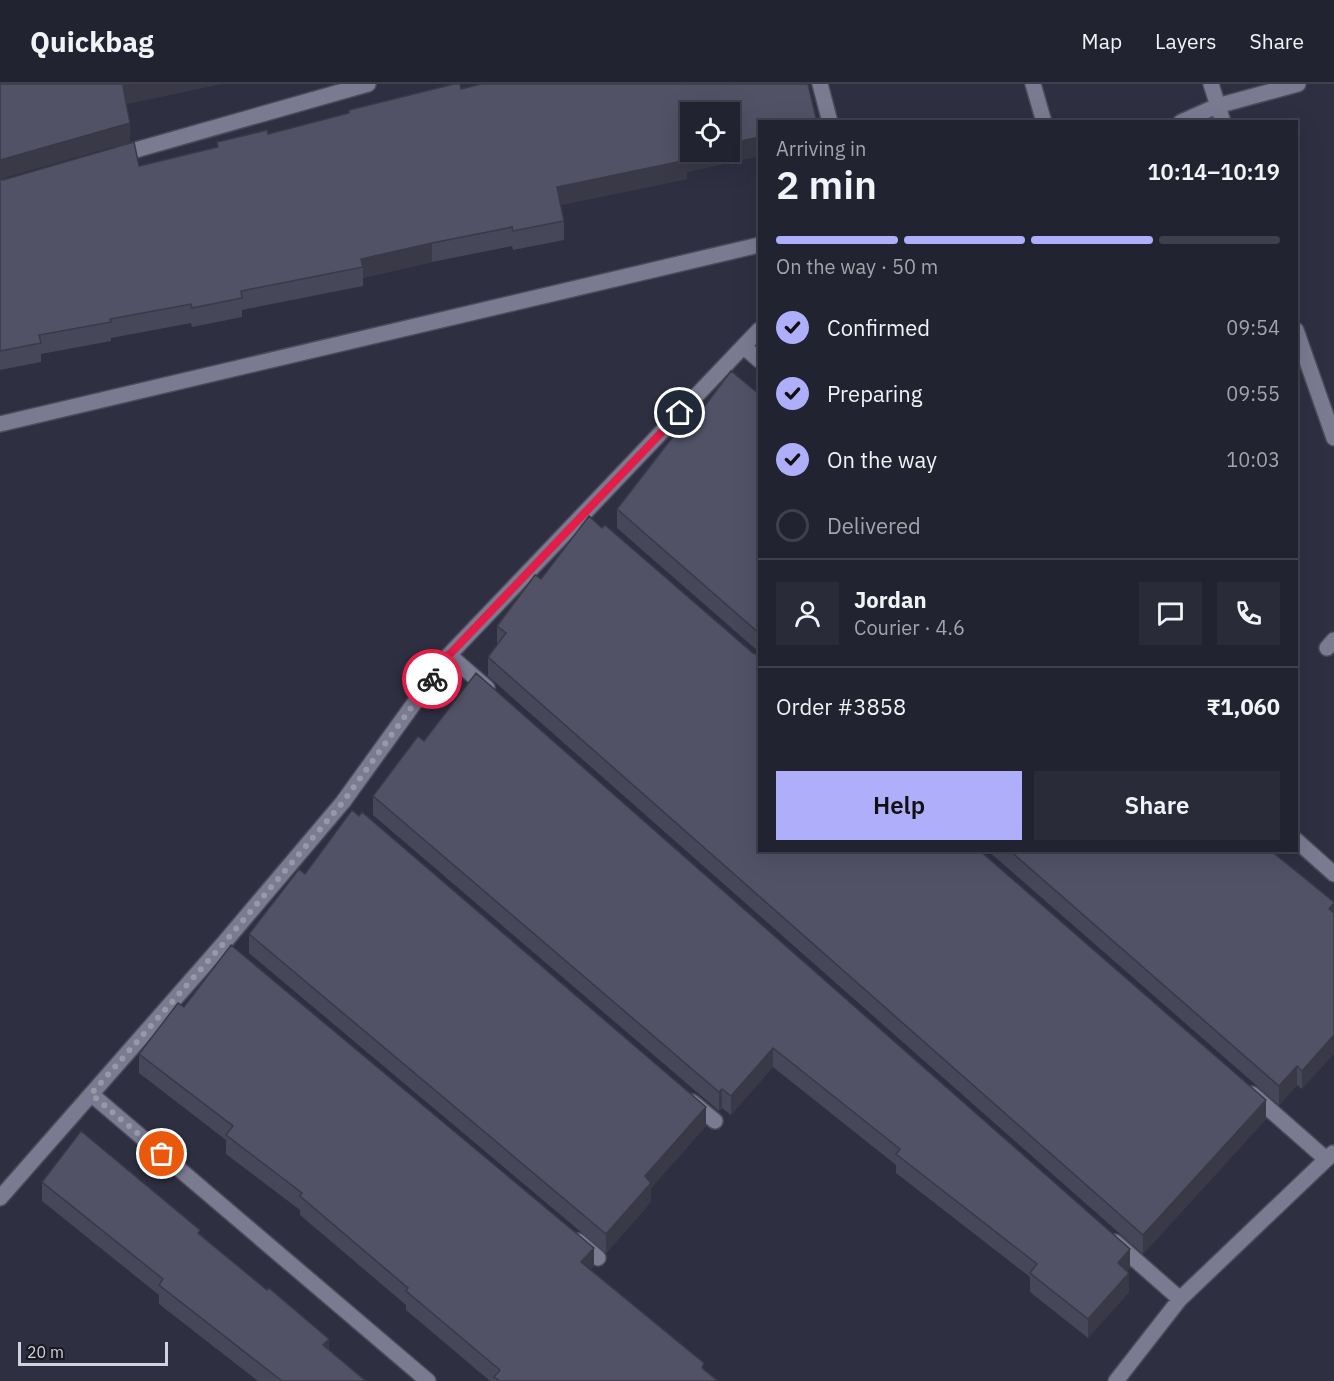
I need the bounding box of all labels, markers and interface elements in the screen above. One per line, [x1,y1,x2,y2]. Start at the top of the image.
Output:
text: Quickbag [30,23,154,60]
text: Map [1082,27,1122,55]
text: Layers [1155,27,1217,55]
text: Share [1250,27,1304,55]
map controls [680,102,740,162]
button: locate [680,102,740,162]
text: Arriving in [776,135,866,162]
text: 10:14–10:19 [1147,157,1280,186]
text: 2 min [776,159,877,210]
text: On the way · 50 m [776,253,938,280]
icon: check [776,311,809,344]
text: Confirmed [827,313,930,342]
text: 09:54 [1226,314,1280,341]
icon: check [776,377,809,410]
text: Preparing [827,379,922,408]
text: 09:55 [1226,380,1280,407]
pin [654,387,705,438]
icon: home [663,396,696,429]
icon: check [776,443,809,476]
text: On the way [827,445,937,474]
text: 10:03 [1226,446,1280,473]
text: Delivered [827,511,921,540]
button: person [776,582,839,645]
button: chat [1139,582,1202,645]
button: phone [1217,582,1280,645]
text: Jordan [854,585,927,614]
text: Courier · 4.6 [854,614,965,641]
courier [402,649,462,709]
icon: bike [416,663,449,696]
text: Order #3858 [776,692,906,721]
text: ₹1,060 [1207,692,1280,721]
button: Help [776,771,1022,840]
button: Share [1034,771,1280,840]
pin [136,1128,187,1179]
icon: bag [145,1137,178,1170]
scale bar [18,1339,168,1366]
text: 20 m [27,1342,64,1362]

